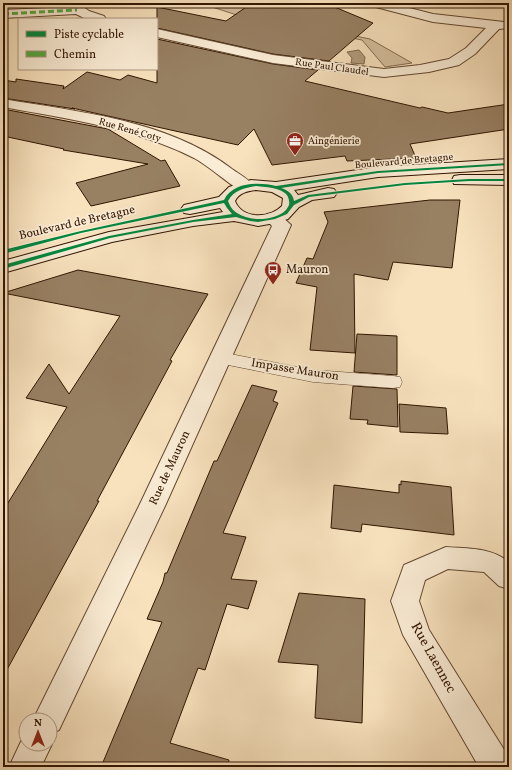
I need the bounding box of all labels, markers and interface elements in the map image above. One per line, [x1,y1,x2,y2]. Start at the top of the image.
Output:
legend [18,18,158,70]
text: Piste cyclable [54,27,124,43]
text: Chemin [54,47,96,63]
street label: Rue Paul Claudel [294,55,370,79]
street label: Rue René Coty [97,114,163,146]
office icon: Aingénierie [285,131,305,156]
place label: Aingénierie [308,134,360,148]
street label: Boulevard de Bretagne [354,150,454,172]
street label: Boulevard de Bretagne [17,202,137,244]
bus stop icon: Mauron [263,260,283,285]
place label: Mauron [286,262,329,278]
street label: Impasse Mauron [250,355,340,385]
street label: Rue de Mauron [146,428,194,508]
street label: Rue Laennec [406,619,460,697]
north arrow [18,712,58,752]
text: N [34,716,42,731]

